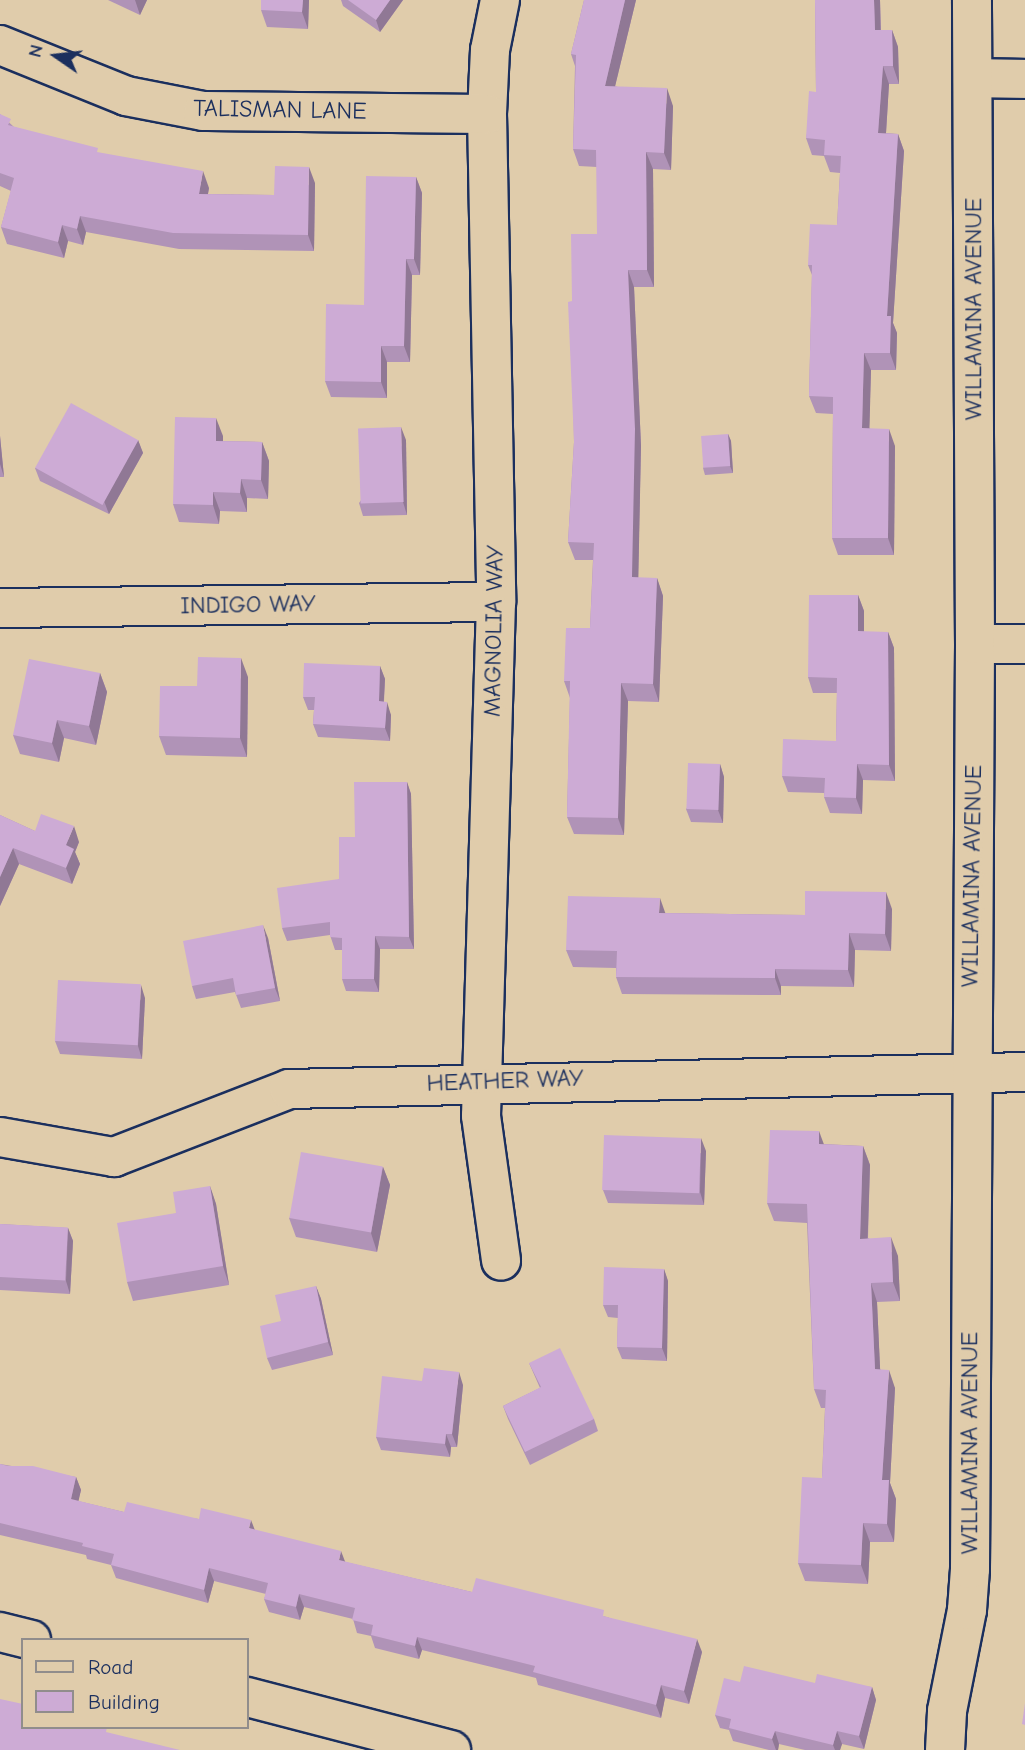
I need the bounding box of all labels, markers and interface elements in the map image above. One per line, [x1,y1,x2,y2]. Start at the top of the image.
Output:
north arrow [21,21,91,91]
text: N [23,42,48,60]
street label: TALISMAN LANE [193,94,367,126]
street label: WILLAMINA AVENUE [960,198,988,420]
street label: MAGNOLIA WAY [478,545,510,717]
street label: INDIGO WAY [180,589,316,621]
street label: WILLAMINA AVENUE [956,765,988,987]
street label: HEATHER WAY [426,1064,584,1098]
street label: WILLAMINA AVENUE [956,1332,984,1554]
legend [21,1638,248,1729]
text: Road [88,1655,133,1679]
text: Building [88,1690,160,1714]

